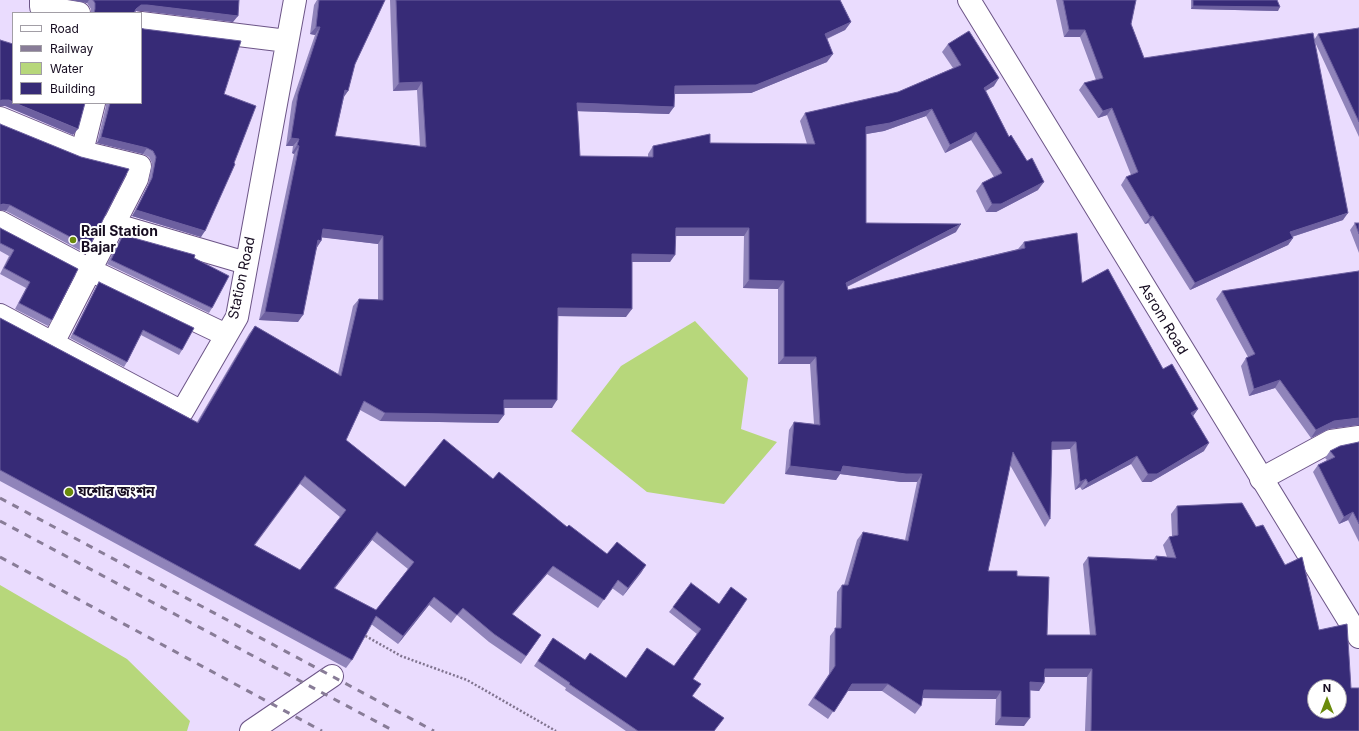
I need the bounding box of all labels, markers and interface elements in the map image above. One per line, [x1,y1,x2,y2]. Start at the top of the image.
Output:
legend [12,12,142,104]
text: Road [50,21,79,36]
text: Railway [50,41,93,56]
text: Water [50,61,83,76]
text: Building [50,81,95,96]
place label: Rail Station Bajar [81,224,158,256]
marker: Rail Station Bajar [68,235,78,245]
street label: Station Road [225,235,259,321]
street label: Asrom Road [1135,280,1191,358]
place label: যশোর জংশন [78,484,155,500]
marker: যশোর জংশন [63,486,75,498]
north arrow [1307,679,1347,719]
text: N [1323,681,1331,695]

